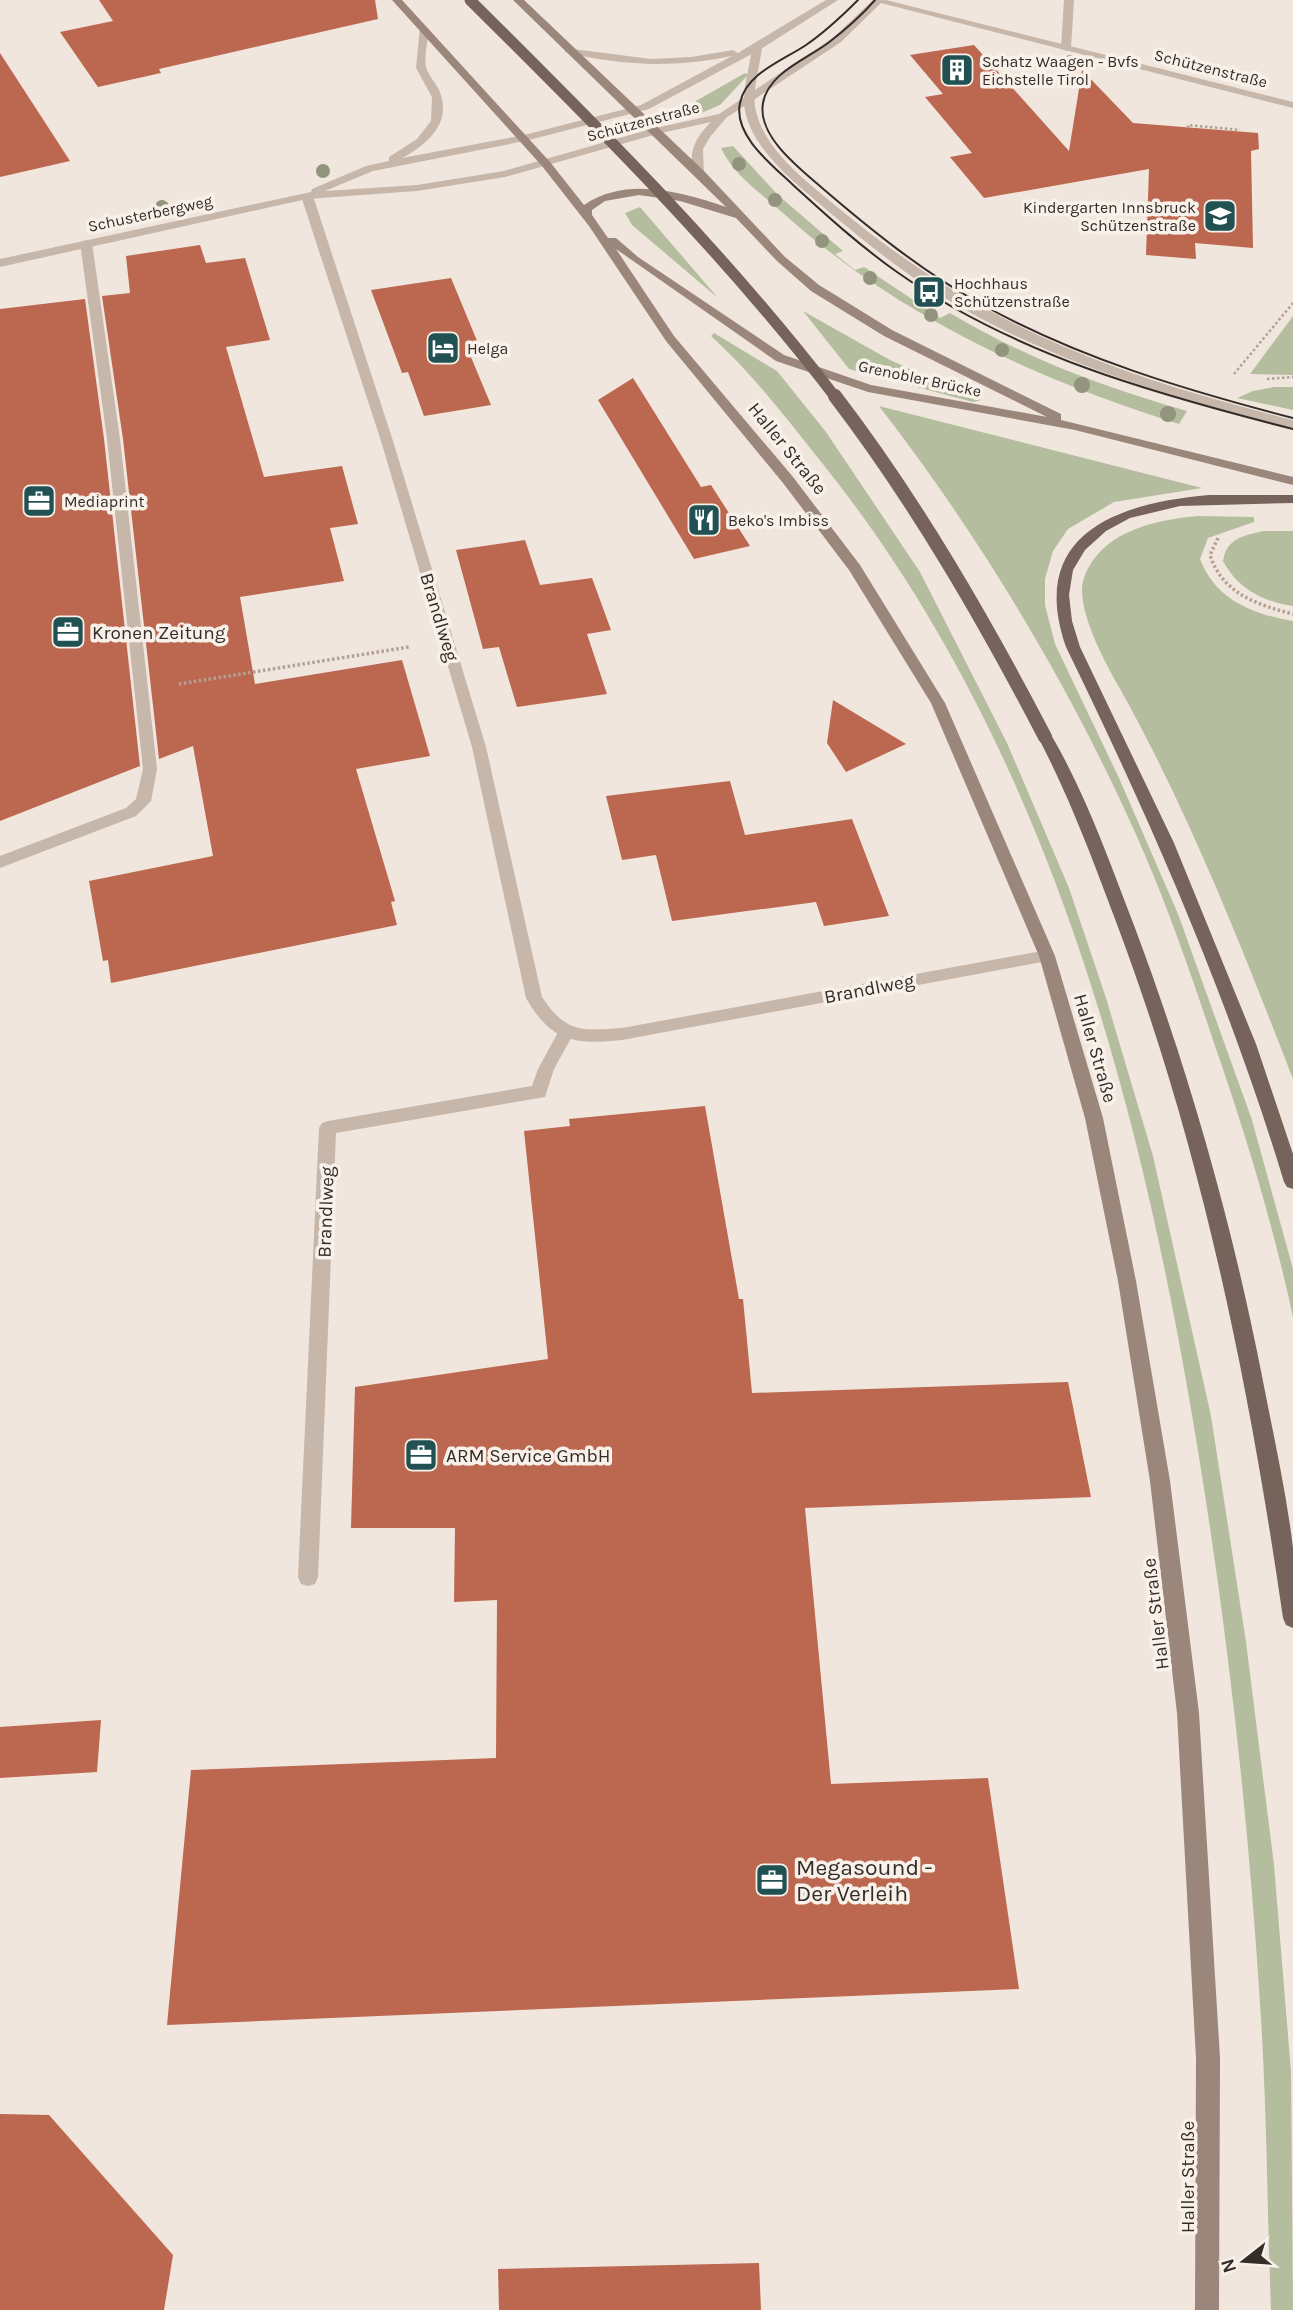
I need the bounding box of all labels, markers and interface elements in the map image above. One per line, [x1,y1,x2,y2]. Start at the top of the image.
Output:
street label: Schützenstraße [1152,45,1269,92]
building icon: Schatz Waagen - Bvfs Eichstelle Tirol [938,51,976,89]
place label: Schatz Waagen - Bvfs Eichstelle Tirol [982,52,1139,89]
street label: Schützenstraße [585,97,702,146]
street label: Schusterbergweg [86,191,214,236]
school or university icon: Kindergarten Innsbruck Schützenstraße [1201,197,1239,235]
place label: Kindergarten Innsbruck Schützenstraße [1023,198,1196,235]
bus stop icon: Hochhaus Schützenstraße [910,273,948,311]
place label: Hochhaus Schützenstraße [954,274,1070,311]
hotel icon: Helga [424,329,462,367]
place label: Helga [467,339,508,358]
street label: Grenobler Brücke [857,356,983,401]
street label: Haller Straße [743,398,831,499]
office icon: Mediaprint [20,482,58,520]
place label: Mediaprint [64,492,144,511]
restaurant icon: Beko's Imbiss [685,501,723,539]
place label: Beko's Imbiss [728,511,829,530]
street label: Brandlweg [415,570,463,664]
office icon: Kronen Zeitung [49,613,87,651]
place label: Kronen Zeitung [92,622,226,644]
street label: Brandlweg [822,969,916,1009]
street label: Haller Straße [1069,991,1121,1105]
street label: Brandlweg [313,1166,339,1258]
office icon: ARM Service GmbH [402,1436,440,1474]
place label: ARM Service GmbH [446,1445,611,1467]
street label: Haller Straße [1138,1557,1174,1671]
place label: Megasound - Der Verleih [796,1854,933,1907]
office icon: Megasound - Der Verleih [753,1861,791,1899]
street label: Haller Straße [1177,2121,1199,2233]
north arrow [1209,2226,1279,2296]
text: N [1216,2256,1241,2275]

